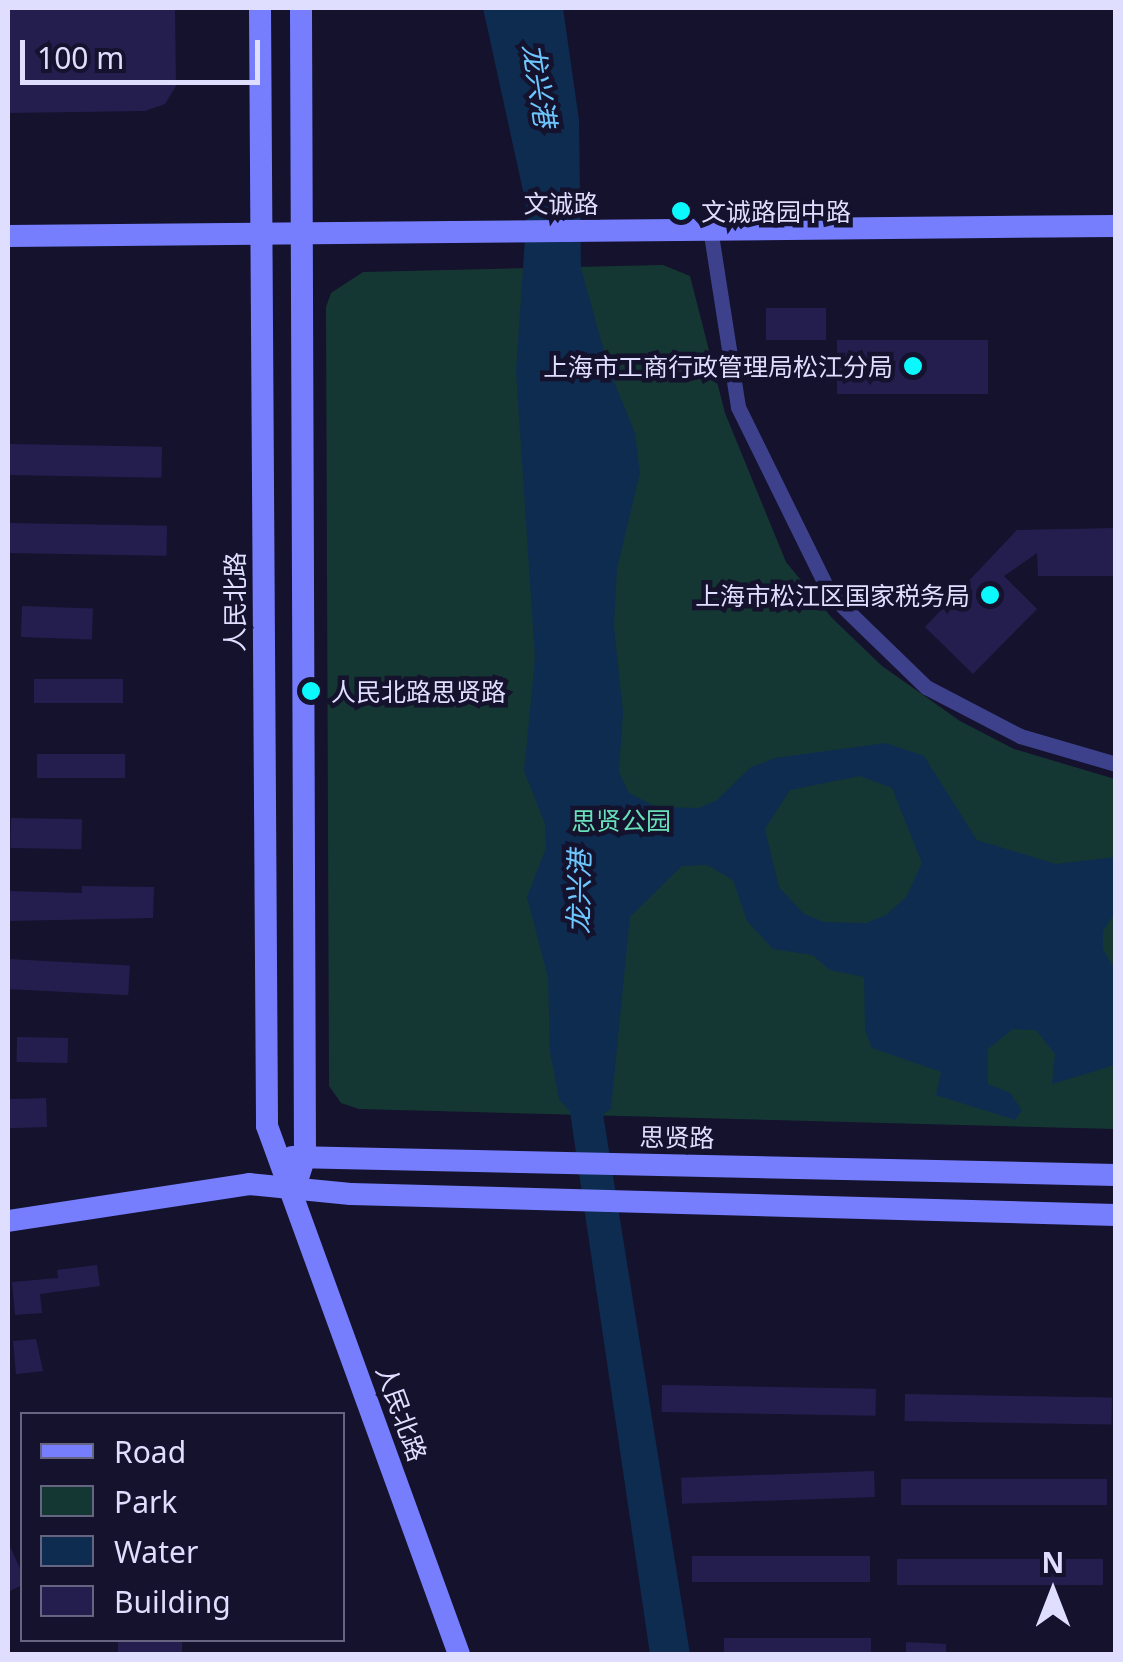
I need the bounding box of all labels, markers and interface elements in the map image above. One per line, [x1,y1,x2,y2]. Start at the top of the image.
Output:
scale bar [25,20,265,82]
text: 100 m [37,37,124,78]
water label: 龙兴港 [517,41,563,129]
street label: 文诚路 [524,188,598,218]
place label: 文诚路园中路 [701,196,851,226]
marker: 文诚路园中路 [670,200,692,222]
place label: 上海市工商行政管理局松江分局 [543,351,893,381]
marker: 上海市工商行政管理局松江分局 [902,355,924,377]
street label: 人民北路 [219,552,249,652]
place label: 上海市松江区国家税务局 [695,580,970,610]
marker: 上海市松江区国家税务局 [979,584,1001,606]
place label: 人民北路思贤路 [331,676,506,706]
marker: 人民北路思贤路 [300,680,322,702]
park label: 思贤公园 [571,805,671,835]
water label: 龙兴港 [560,850,596,934]
street label: 思贤路 [639,1121,715,1153]
street label: 人民北路 [371,1361,433,1465]
legend [20,1412,345,1642]
text: Road [114,1431,186,1472]
text: Park [114,1481,177,1522]
text: Water [114,1531,198,1572]
north arrow [1003,1542,1103,1642]
text: N [1042,1543,1064,1581]
text: Building [114,1581,231,1622]

